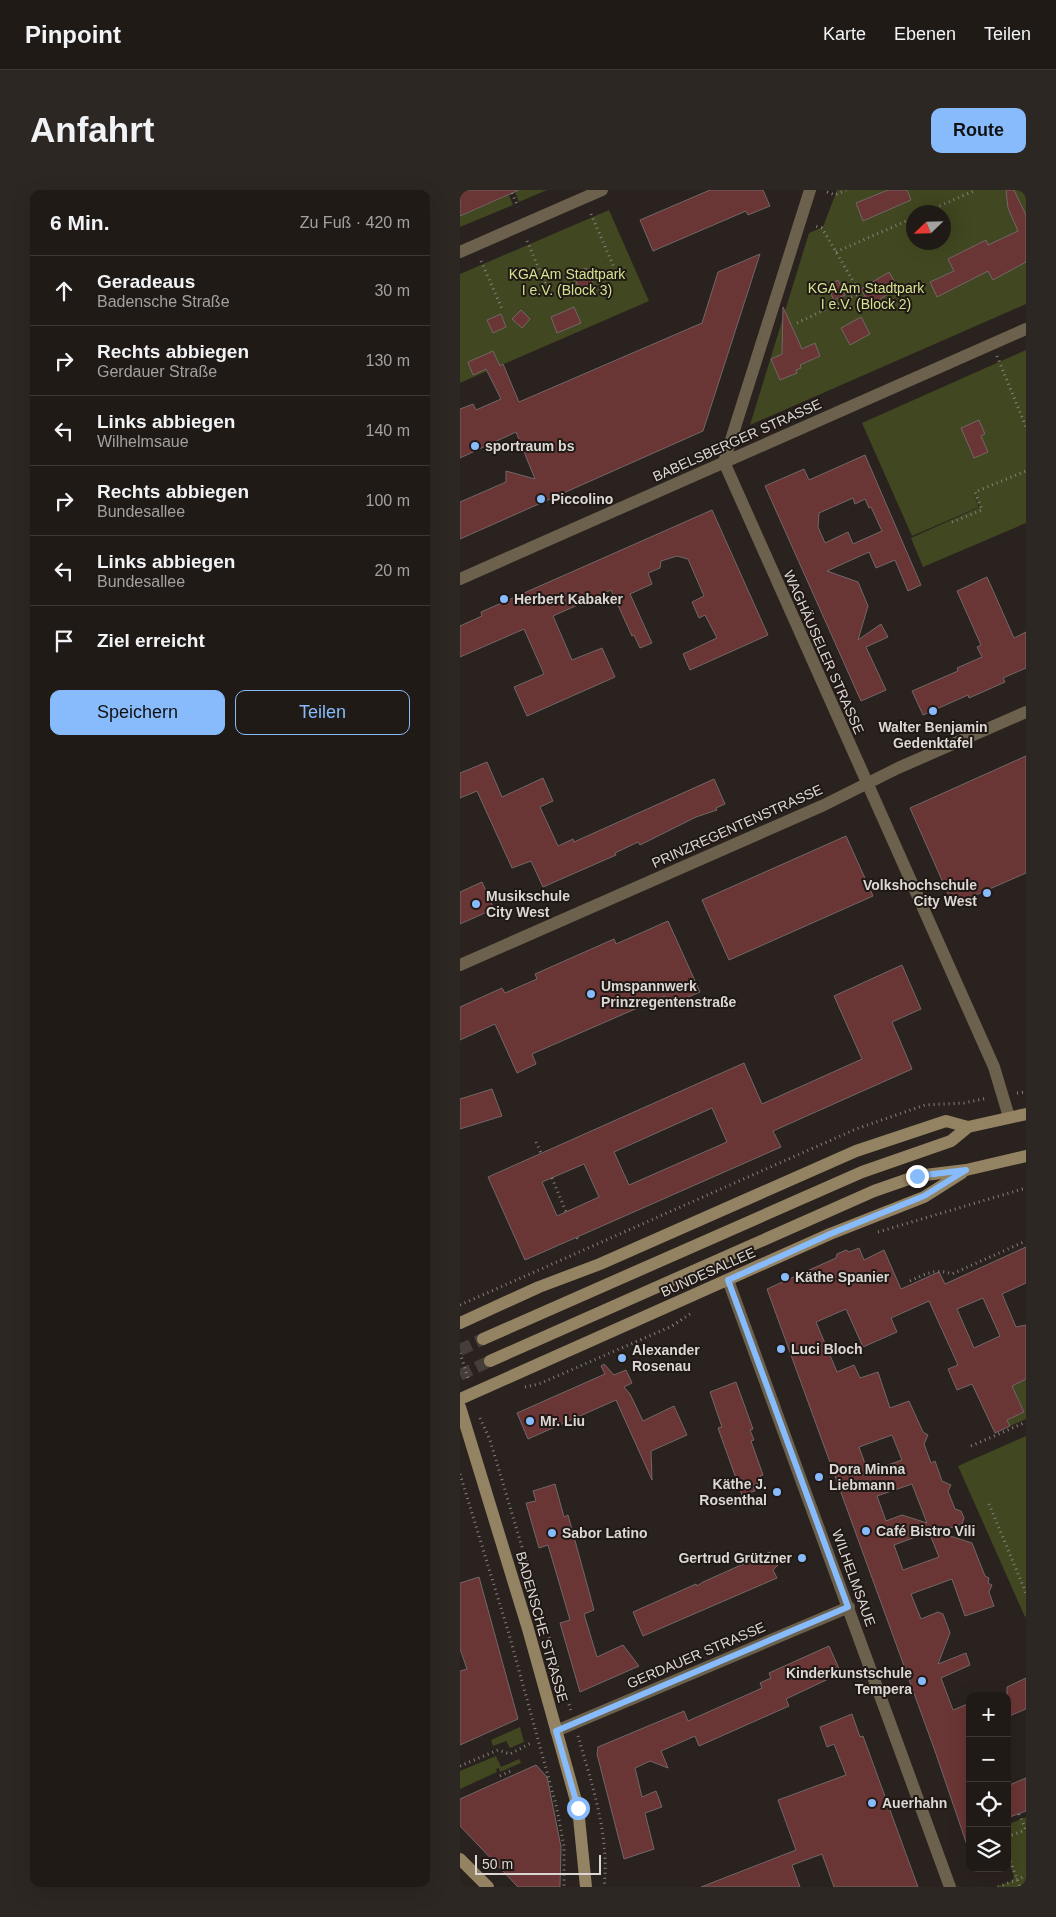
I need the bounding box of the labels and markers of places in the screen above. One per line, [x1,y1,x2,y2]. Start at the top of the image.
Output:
place label: sportraum bs [485,438,575,454]
marker: sportraum bs [469,440,481,452]
place label: Piccolino [551,491,613,507]
marker: Piccolino [535,493,547,505]
place label: Herbert Kabaker [514,591,623,607]
marker: Herbert Kabaker [498,593,510,605]
marker: Walter Benjamin Gedenktafel [927,705,939,717]
place label: Walter Benjamin Gedenktafel [878,719,988,751]
place label: Volkshochschule City West [863,877,977,909]
marker: Volkshochschule City West [981,887,993,899]
place label: Musikschule City West [486,888,570,920]
marker: Musikschule City West [470,898,482,910]
place label: Umspannwerk Prinzregentenstraße [601,978,737,1010]
marker: Umspannwerk Prinzregentenstraße [585,988,597,1000]
place label: Käthe Spanier [795,1269,890,1285]
marker: Käthe Spanier [779,1271,791,1283]
place label: Luci Bloch [791,1341,863,1357]
place label: Alexander Rosenau [632,1342,700,1374]
marker: Luci Bloch [775,1343,787,1355]
marker: Alexander Rosenau [616,1352,628,1364]
place label: Mr. Liu [540,1413,585,1429]
marker: Mr. Liu [524,1415,536,1427]
place label: Dora Minna Liebmann [829,1461,905,1493]
marker: Dora Minna Liebmann [813,1471,825,1483]
place label: Käthe J. Rosenthal [699,1476,767,1508]
marker: Käthe J. Rosenthal [771,1486,783,1498]
place label: Café Bistro Vili [876,1523,975,1539]
place label: Sabor Latino [562,1525,648,1541]
marker: Café Bistro Vili [860,1525,872,1537]
marker: Sabor Latino [546,1527,558,1539]
place label: Gertrud Grützner [678,1550,793,1566]
marker: Gertrud Grützner [796,1552,808,1564]
place label: Kinderkunstschule Tempera [786,1665,912,1697]
marker: Kinderkunstschule Tempera [916,1675,928,1687]
place label: Auerhahn [882,1795,947,1811]
marker: Auerhahn [866,1797,878,1809]

